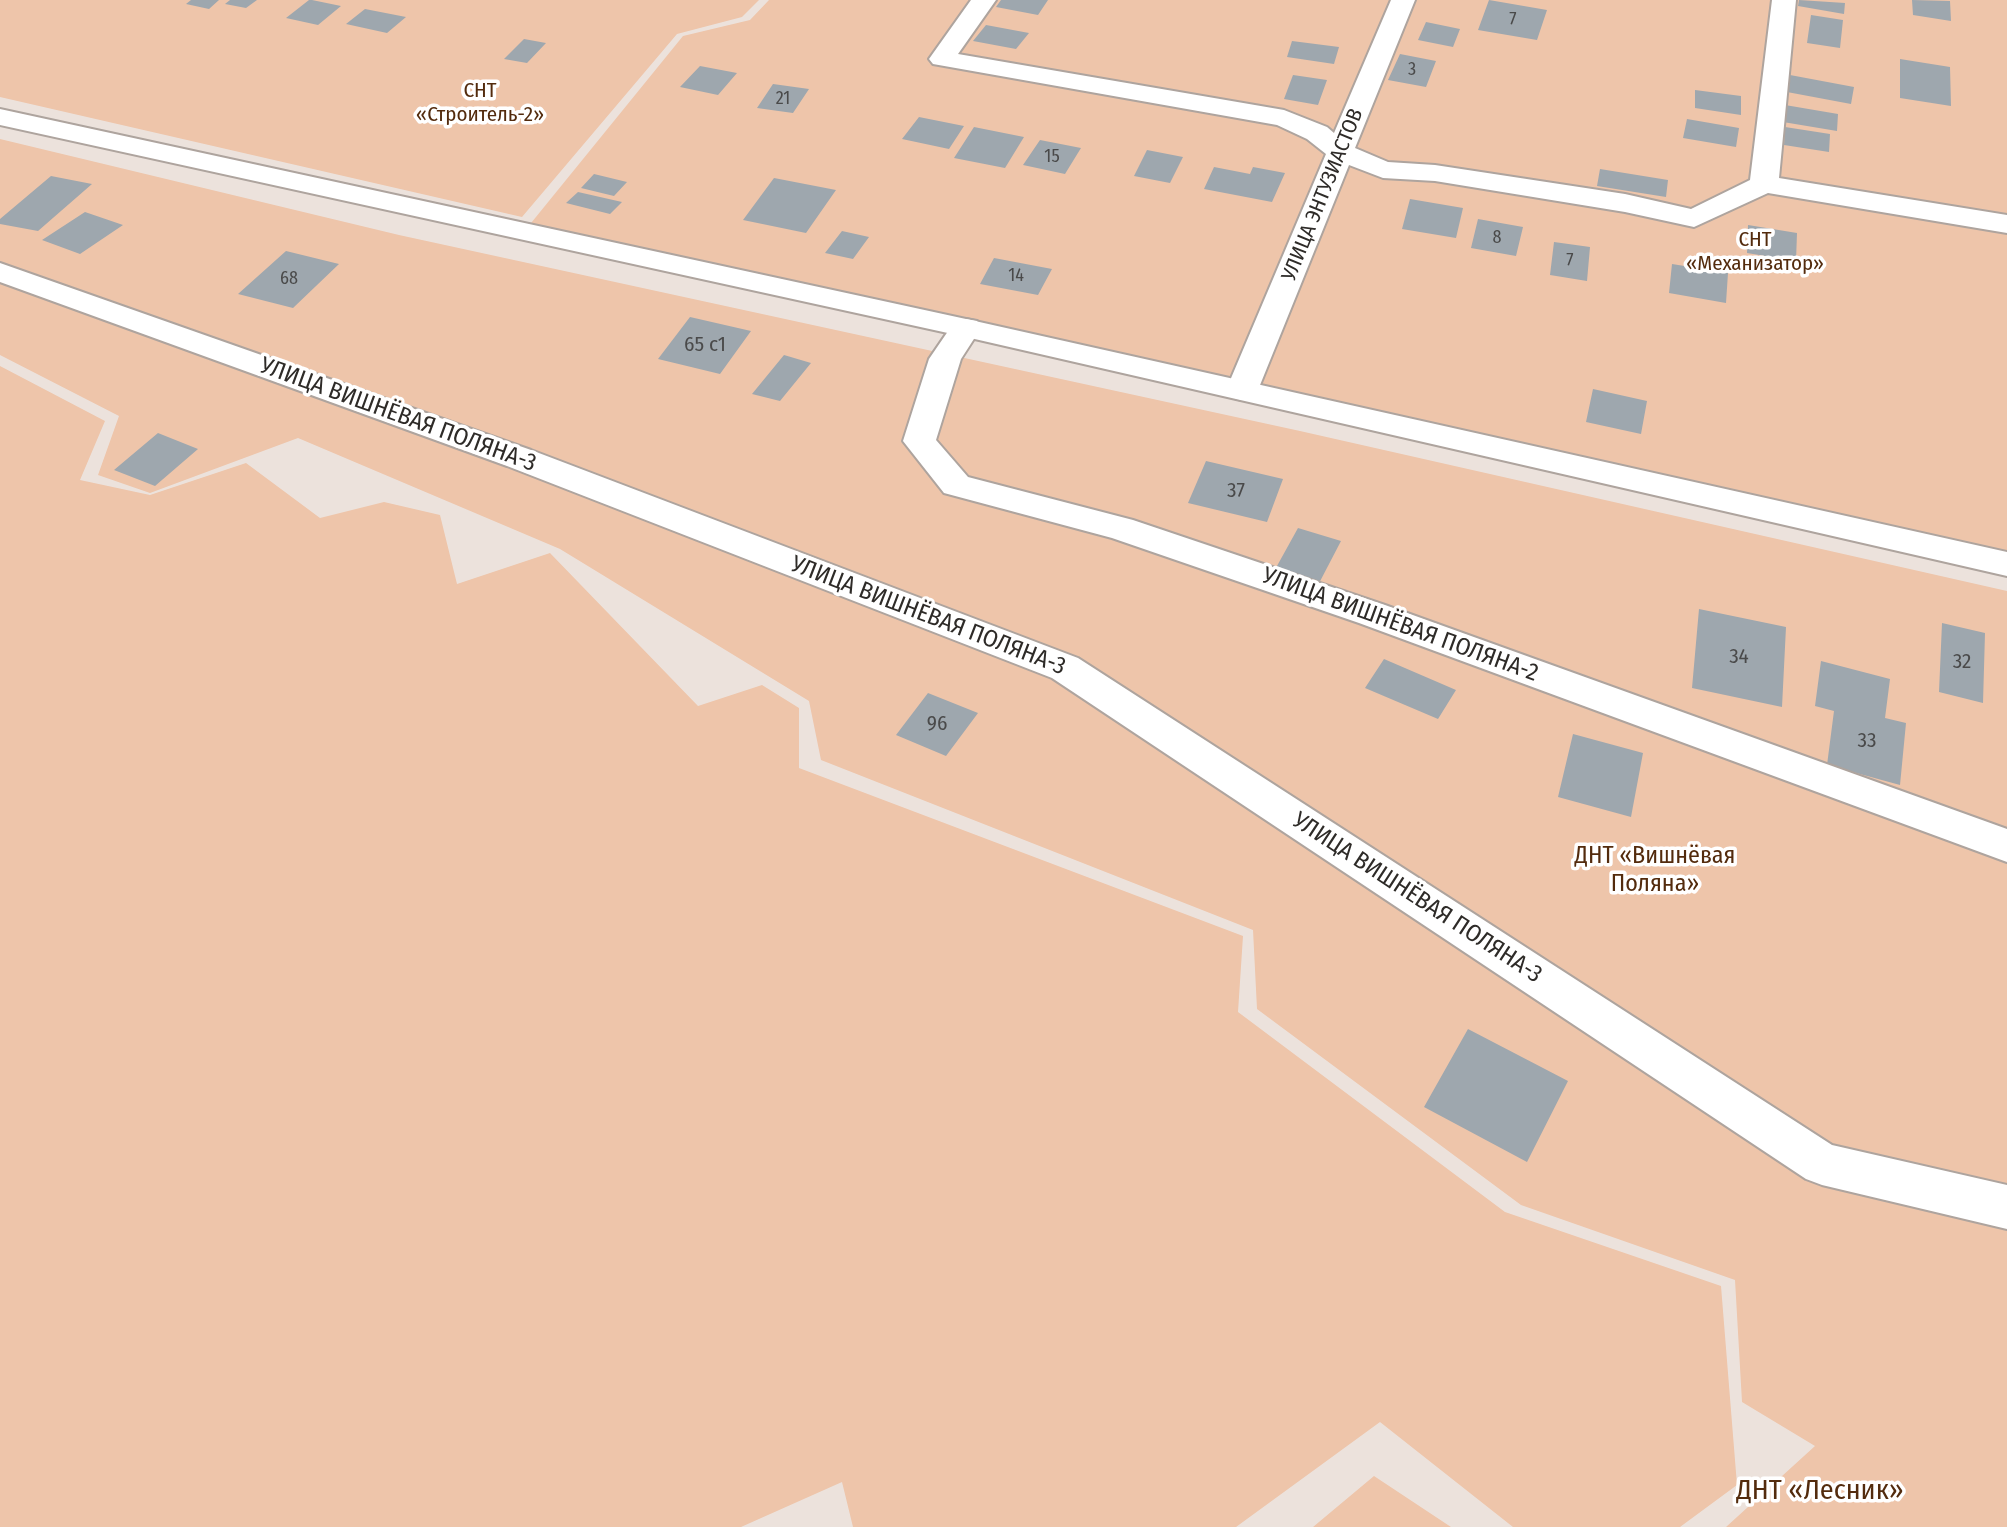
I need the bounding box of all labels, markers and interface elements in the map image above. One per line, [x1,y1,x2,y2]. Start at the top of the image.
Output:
house number: 7 [1509,9,1517,31]
house number: 3 [1408,59,1416,81]
park label: СНТ «Строитель-2» [416,78,544,128]
house number: 21 [776,88,790,110]
street label: УЛИЦА ЭНТУЗИАСТОВ [1277,105,1369,285]
house number: 15 [1044,146,1060,168]
house number: 8 [1493,227,1501,249]
park label: СНТ «Механизатор» [1686,227,1824,277]
house number: 7 [1566,250,1574,272]
house number: 14 [1008,265,1024,287]
house number: 68 [280,268,298,290]
house number: 65 с1 [684,332,726,358]
street label: УЛИЦА ВИШНЁВАЯ ПОЛЯНА-3 [256,352,540,478]
house number: 37 [1227,478,1245,504]
street label: УЛИЦА ВИШНЁВАЯ ПОЛЯНА-3 [787,550,1069,682]
street label: УЛИЦА ВИШНЁВАЯ ПОЛЯНА-2 [1258,562,1542,688]
house number: 34 [1729,644,1749,670]
house number: 32 [1953,649,1971,675]
house number: 96 [927,711,947,737]
house number: 33 [1858,728,1876,754]
street label: УЛИЦА ВИШНЁВАЯ ПОЛЯНА-3 [1287,806,1547,990]
park label: ДНТ «Вишнёвая Поляна» [1575,842,1735,898]
park label: ДНТ «Лесник» [1736,1474,1904,1508]

